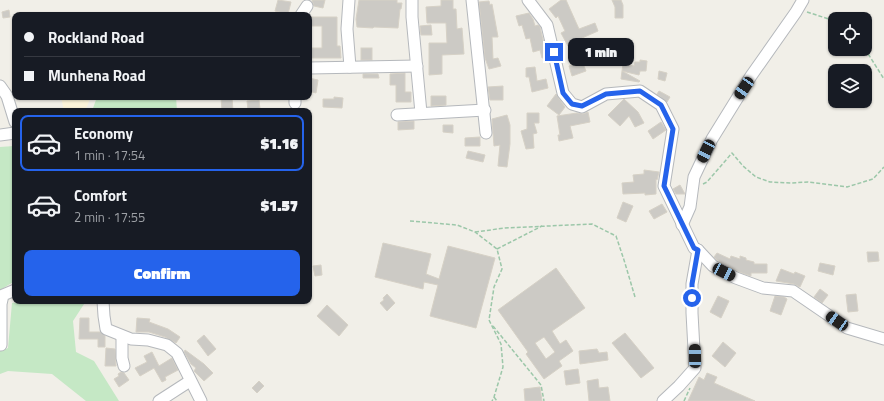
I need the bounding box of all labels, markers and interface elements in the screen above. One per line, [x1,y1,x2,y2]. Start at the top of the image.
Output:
map controls [828,12,872,108]
button: locate [828,12,872,56]
text: Rockland Road [48,26,144,49]
callout: 1 min [568,38,634,66]
text: 1 min [585,42,617,62]
route end [545,43,563,61]
text: Munhena Road [48,64,146,87]
button: layers [828,64,872,108]
car [732,75,756,101]
text: Economy [74,122,133,145]
icon: car [26,125,62,161]
text: $1.16 [261,132,298,155]
car [695,138,717,164]
text: 1 min · 17:54 [74,145,145,165]
text: Comfort [74,184,127,207]
icon: car [26,187,62,223]
text: $1.57 [261,194,298,217]
text: 2 min · 17:55 [74,207,145,227]
button: Confirm [24,250,300,296]
car [711,261,737,283]
route start [683,289,701,307]
car [824,309,850,333]
car [689,344,701,368]

